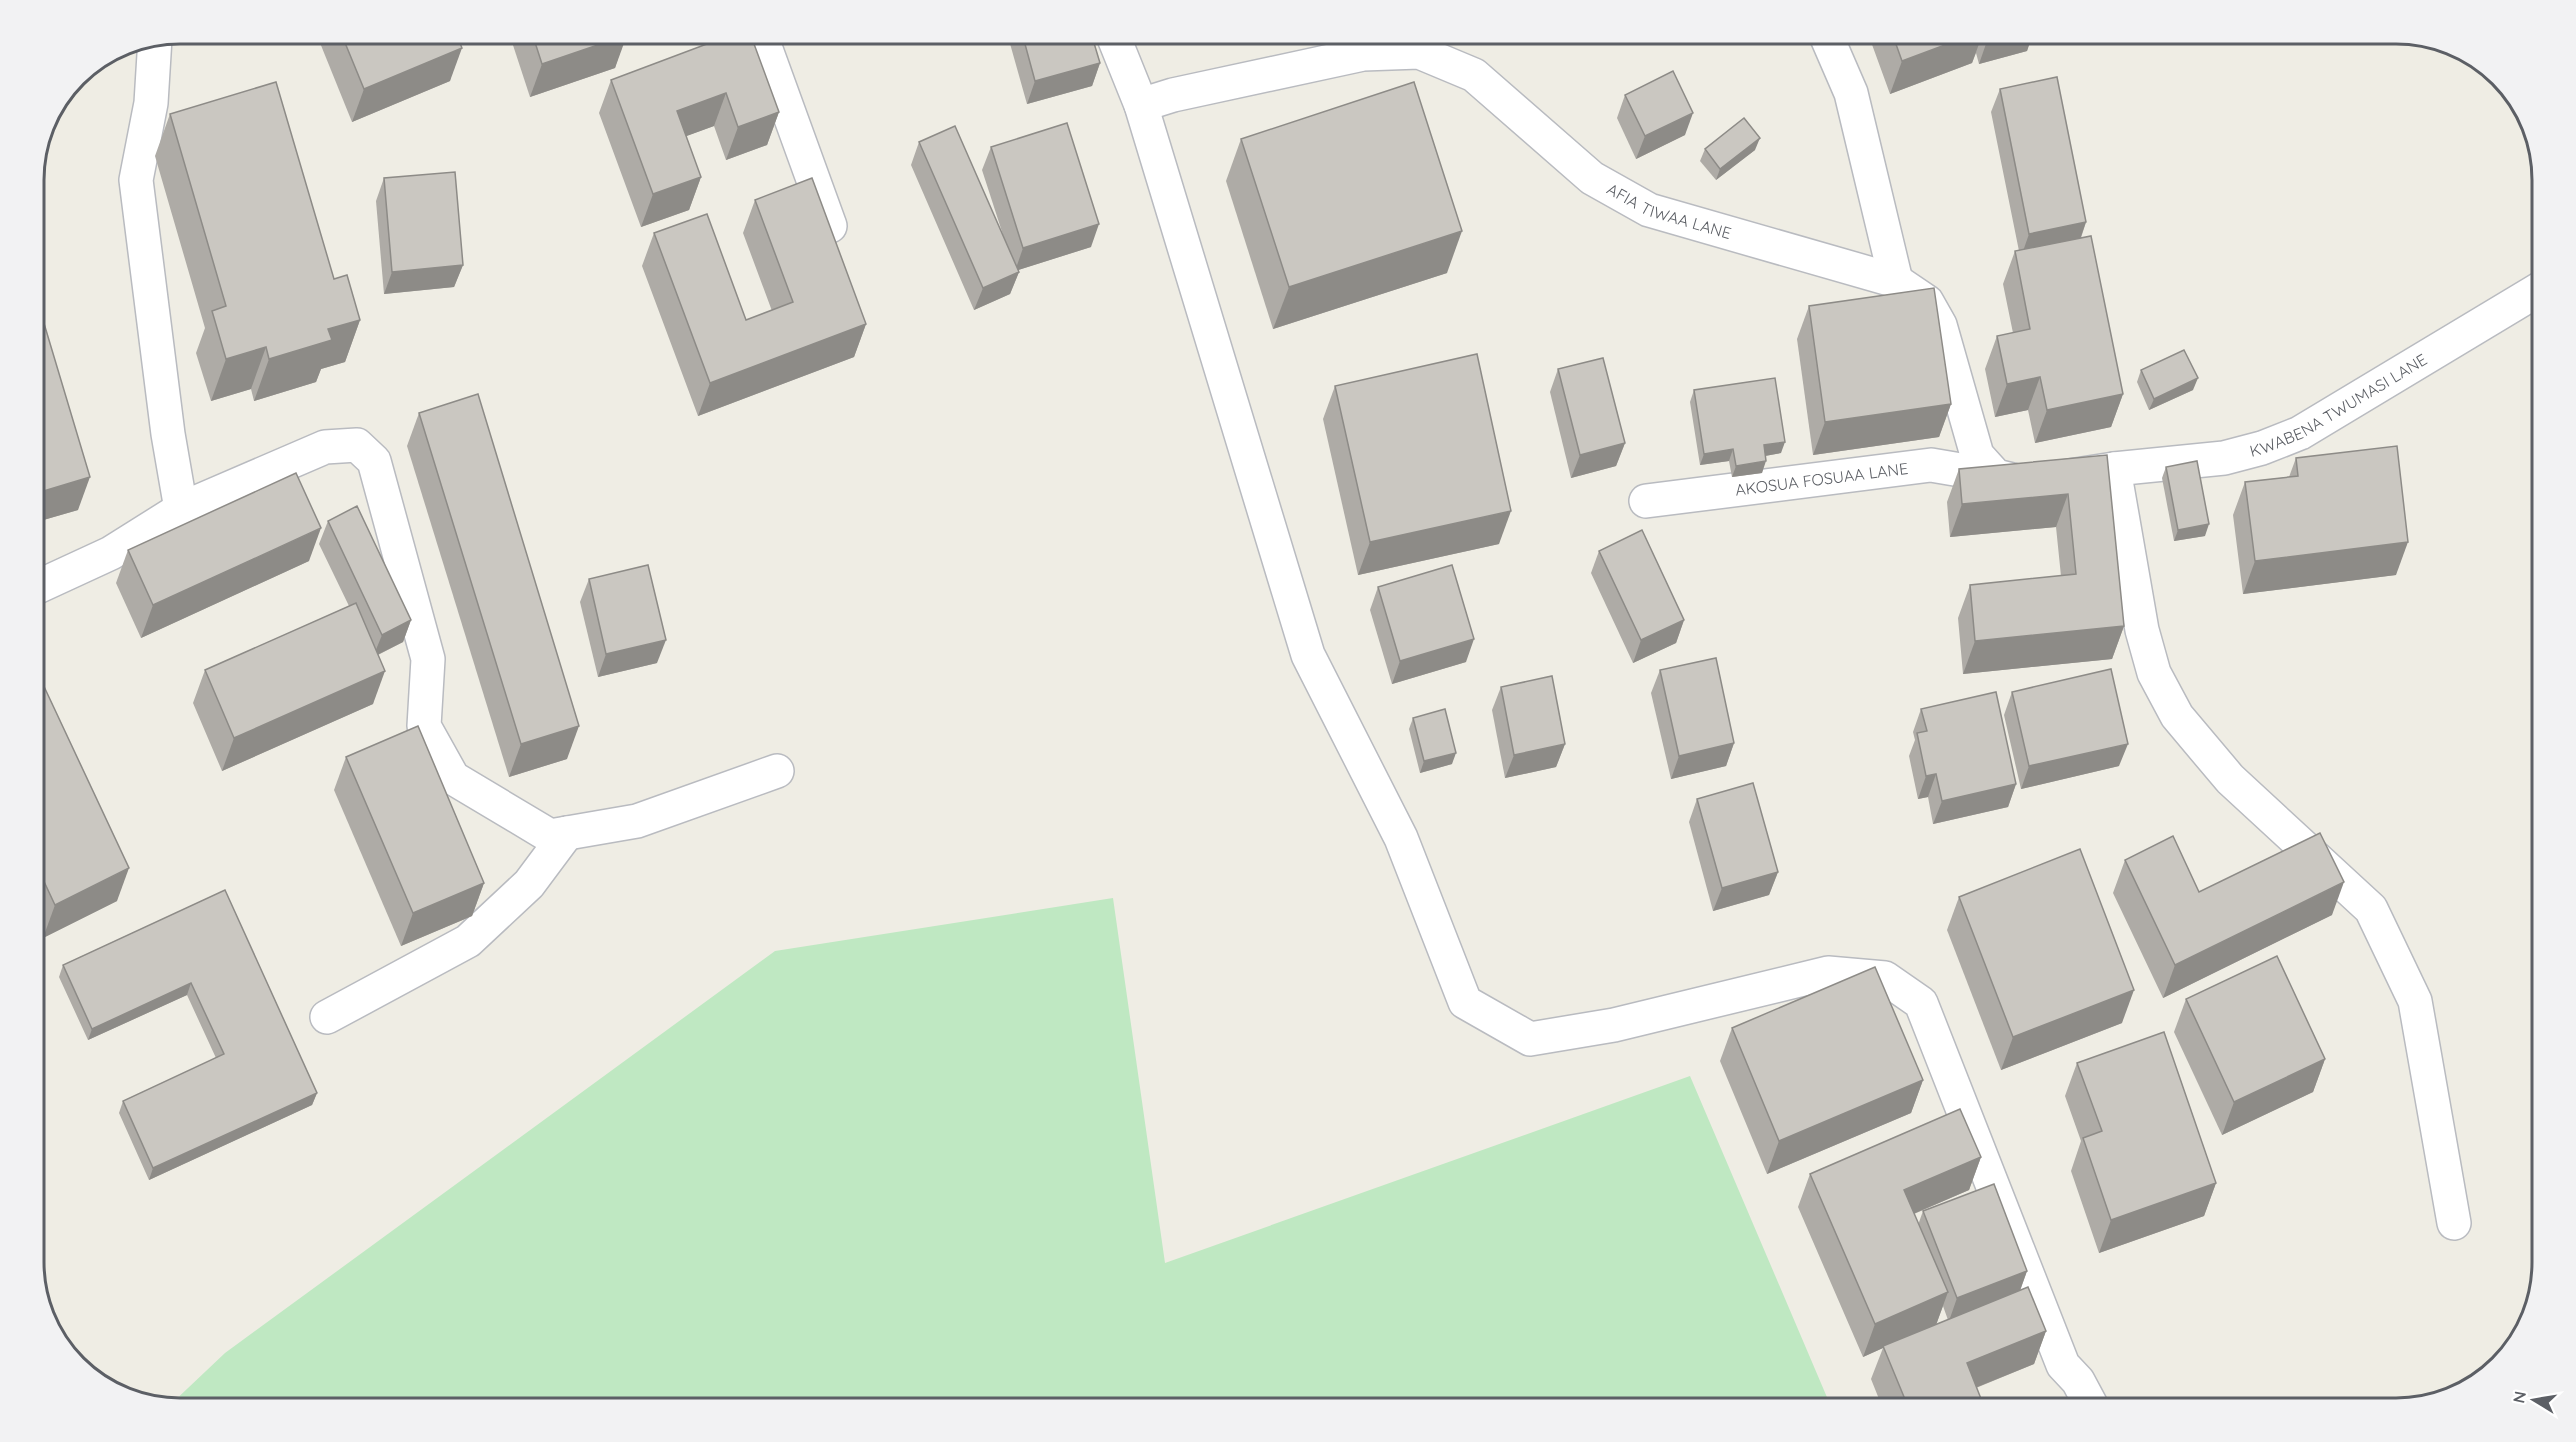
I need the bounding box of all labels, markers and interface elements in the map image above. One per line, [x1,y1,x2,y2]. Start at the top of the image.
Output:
street label: AFIA TIWAA LANE [1604,179,1734,243]
street label: KWABENA TWUMASI LANE [2247,349,2430,461]
street label: AKOSUA FOSUAA LANE [1734,458,1909,500]
north arrow [2504,1370,2564,1430]
text: N [2508,1389,2530,1405]

